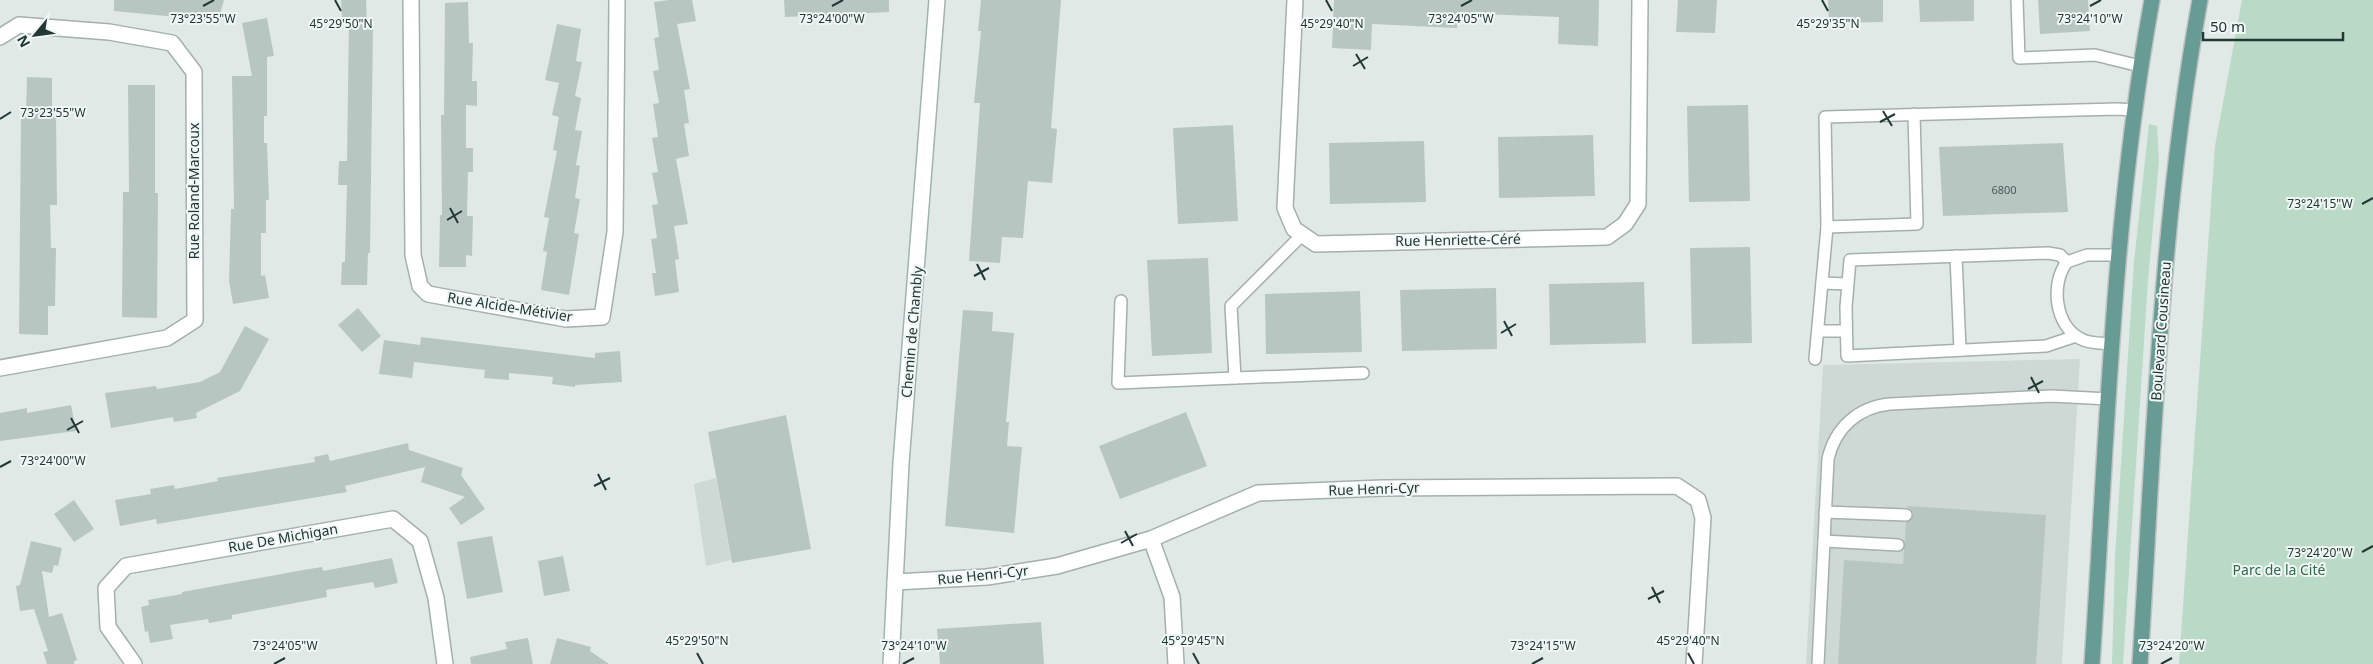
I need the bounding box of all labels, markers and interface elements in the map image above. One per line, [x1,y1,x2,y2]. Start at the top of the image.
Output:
north arrow [10,10,60,60]
text: 73°23'55"W [170,10,236,27]
text: 73°24'00"W [799,10,865,27]
text: 73°24'05"W [1428,10,1494,27]
text: 73°24'10"W [2057,10,2123,27]
scale bar [2203,10,2343,42]
text: 45°29'50"N [309,15,373,32]
text: 45°29'40"N [1300,15,1364,32]
text: 45°29'35"N [1796,15,1860,32]
text: 50 m [2210,16,2245,36]
text: N [12,32,34,51]
text: 73°23'55"W [20,104,86,121]
street label: Rue Roland-Marcoux [184,122,203,259]
house number: 6800 [1991,182,2017,197]
text: 73°24'15"W [2287,195,2353,212]
street label: Rue Henriette-Céré [1395,229,1521,250]
street label: Boulevard Cousineau [2146,261,2175,401]
street label: Chemin de Chambly [896,264,927,399]
street label: Rue Alcide-Métivier [446,287,574,326]
text: 73°24'00"W [20,452,86,469]
street label: Rue Henri-Cyr [1328,477,1420,500]
street label: Rue De Michigan [227,519,339,557]
text: 73°24'20"W [2287,544,2353,561]
street label: Rue Henri-Cyr [936,560,1030,589]
park label: Parc de la Cité [2233,560,2326,579]
text: 45°29'50"N [665,632,729,649]
text: 45°29'45"N [1161,632,1225,649]
text: 45°29'40"N [1656,632,1720,649]
text: 73°24'05"W [252,637,318,654]
text: 73°24'10"W [881,637,947,654]
text: 73°24'15"W [1510,637,1576,654]
text: 73°24'20"W [2139,637,2205,654]

